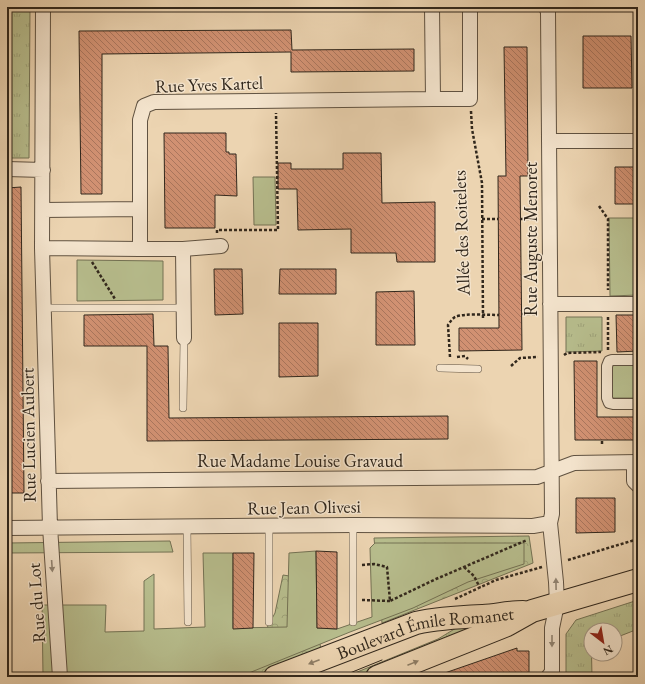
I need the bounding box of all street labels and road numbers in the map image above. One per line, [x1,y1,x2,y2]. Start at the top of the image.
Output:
street label: Rue Yves Kartel [155,71,263,97]
street label: Rue Auguste Menoret [519,162,542,316]
street label: Allée des Roitelets [447,170,475,297]
street label: Rue Lucien Aubert [15,367,41,503]
street label: Rue Madame Louise Gravaud [197,449,404,472]
street label: Rue Jean Olivesi [247,495,362,519]
street label: Rue du Lot [22,562,50,644]
street label: Boulevard Émile Romanet [333,601,515,664]

